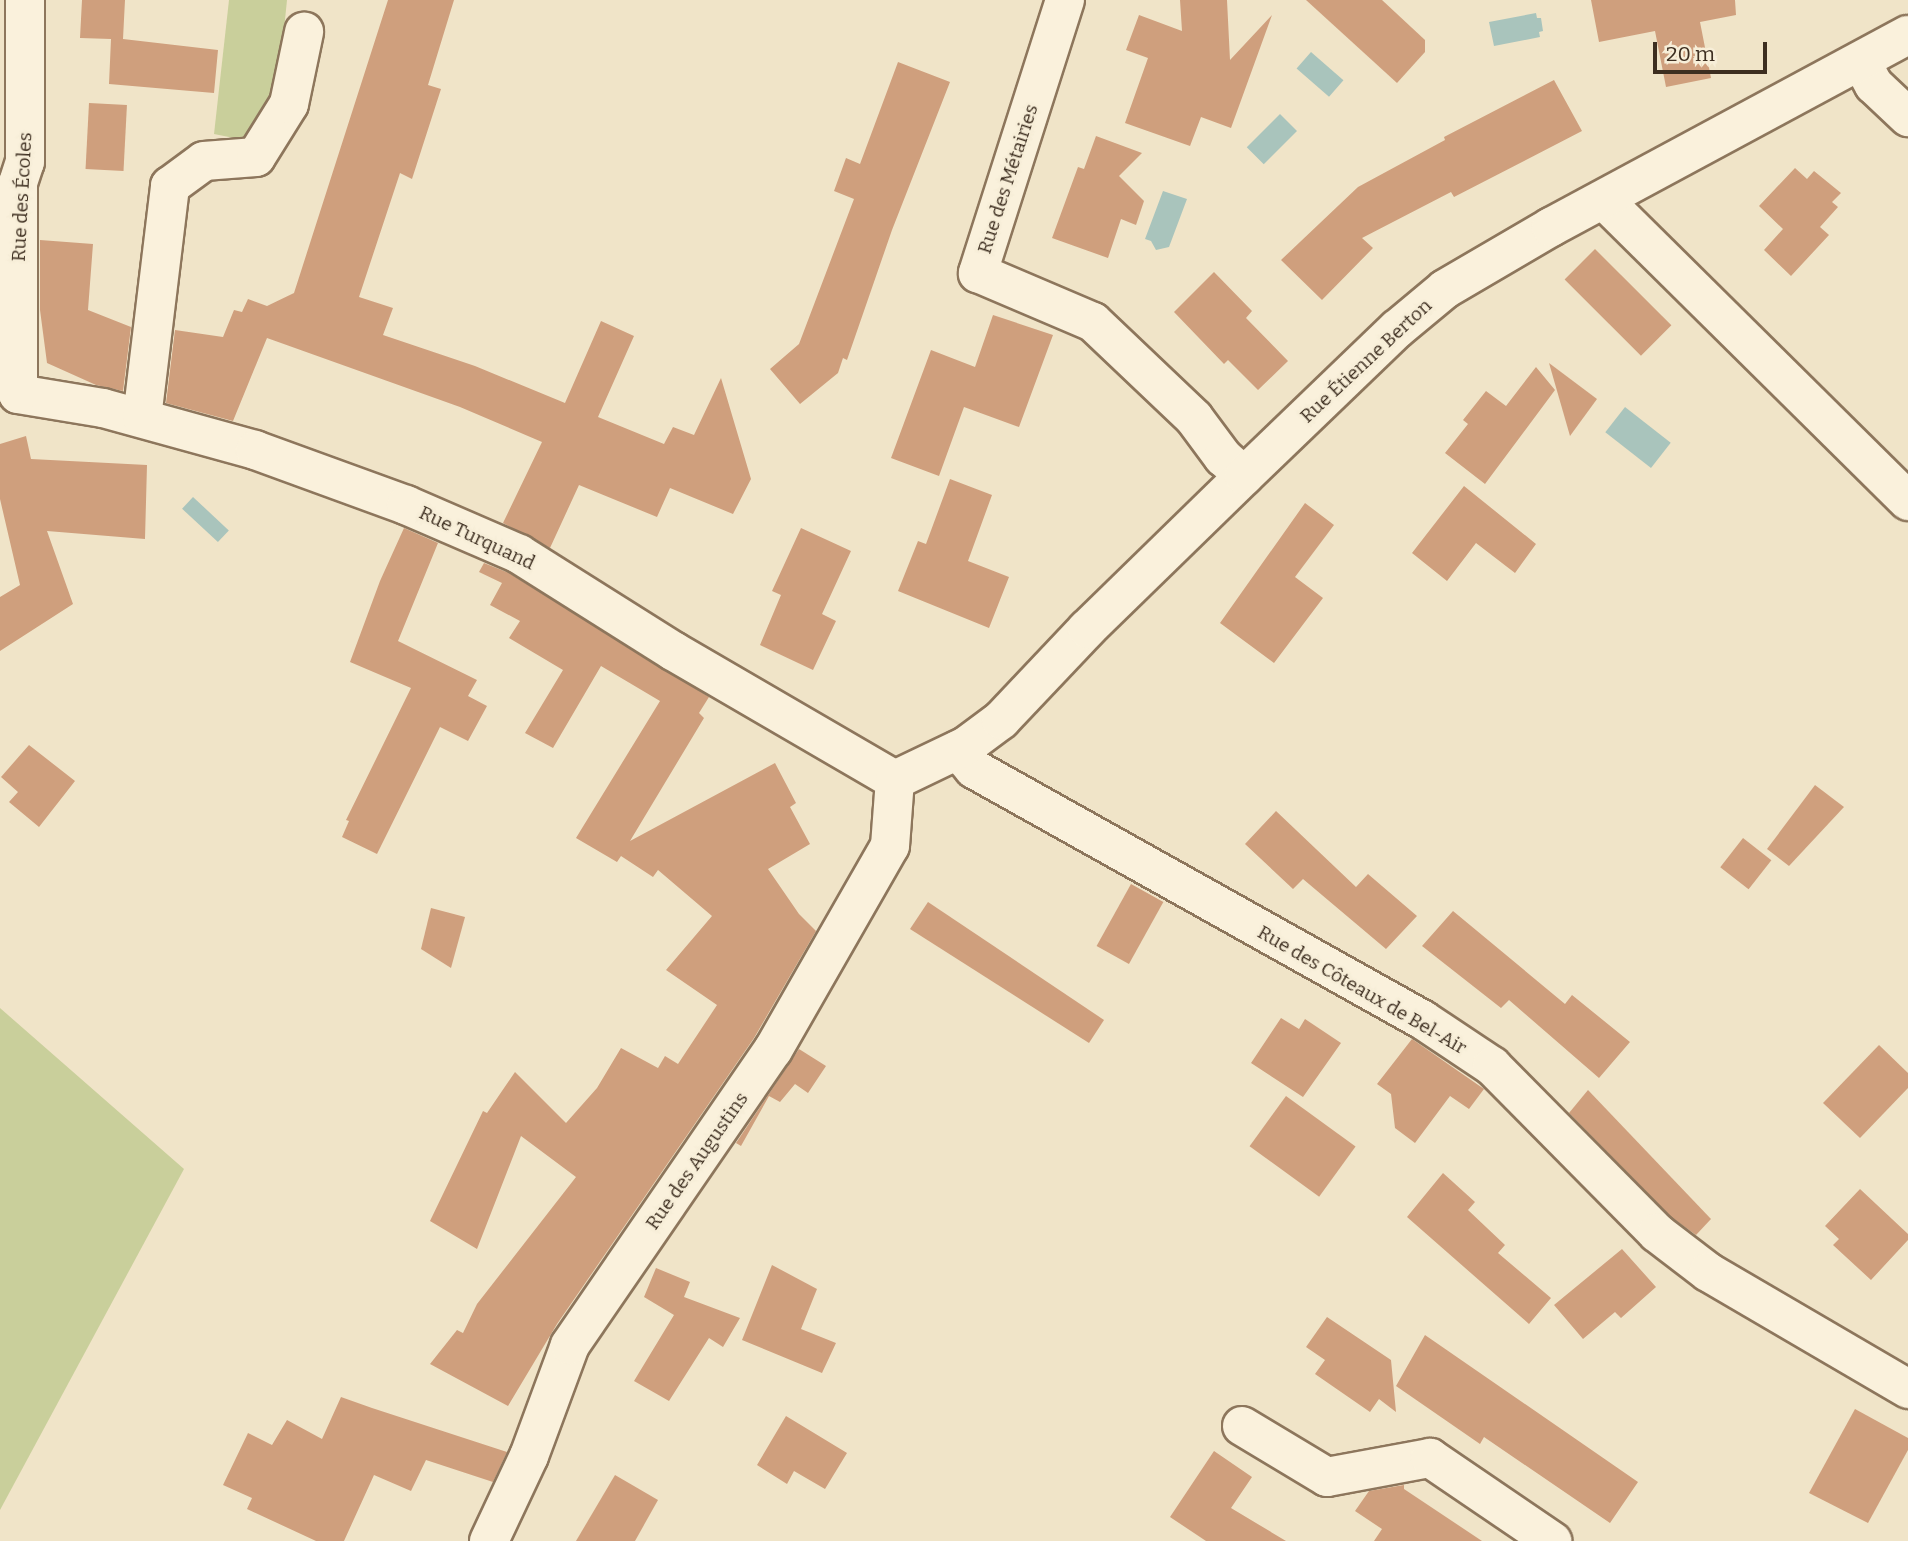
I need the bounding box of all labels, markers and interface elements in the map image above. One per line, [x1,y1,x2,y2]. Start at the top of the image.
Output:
scale bar [1656,28,1770,72]
text: 20 m [1666,41,1715,67]
street label: Rue des Métairies [973,101,1043,257]
street label: Rue des Écoles [7,132,37,262]
street label: Rue Étienne Berton [1296,294,1436,428]
street label: Rue Turquand [416,501,538,575]
street label: Rue des Côteaux de Bel-Air [1254,921,1470,1059]
street label: Rue des Augustins [641,1088,753,1234]

